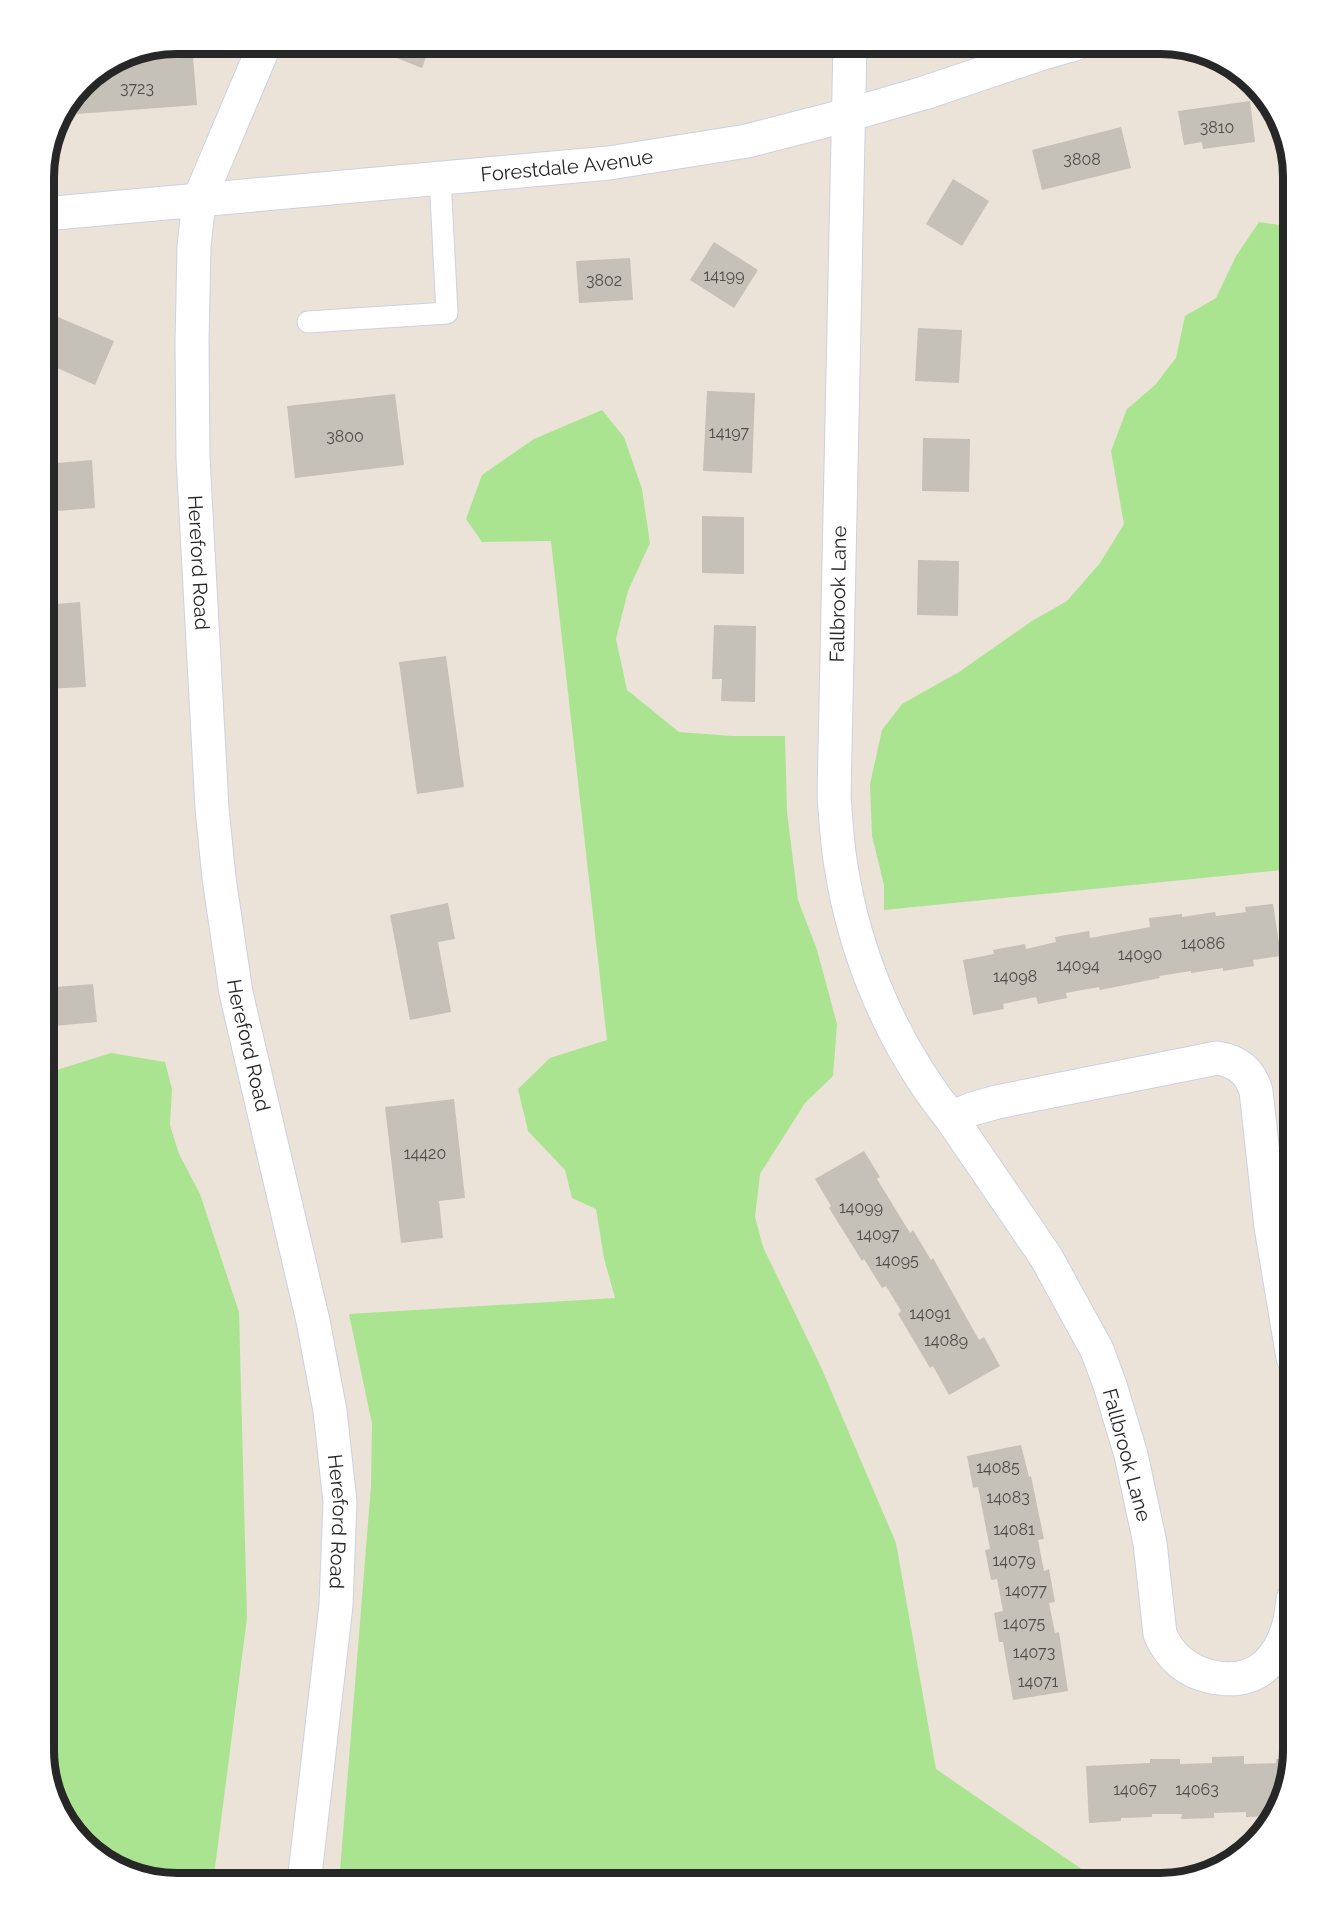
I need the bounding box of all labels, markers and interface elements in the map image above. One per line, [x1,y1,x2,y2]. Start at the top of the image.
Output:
house number: 3723 [120,79,154,98]
house number: 3810 [1200,118,1234,137]
street label: Forestdale Avenue [480,144,655,187]
house number: 3808 [1063,150,1101,169]
house number: 14199 [703,266,745,285]
house number: 3802 [586,271,622,290]
house number: 14197 [709,423,750,442]
house number: 3800 [326,427,364,446]
street label: Hereford Road [183,494,214,631]
street label: Fallbrook Lane [825,525,851,663]
house number: 14086 [1181,934,1225,953]
house number: 14090 [1118,945,1162,964]
house number: 14094 [1056,956,1100,975]
house number: 14098 [993,967,1037,986]
street label: Hereford Road [222,977,275,1114]
house number: 14420 [404,1144,446,1163]
house number: 14099 [839,1198,883,1217]
house number: 14097 [856,1225,900,1244]
house number: 14095 [875,1251,919,1270]
house number: 14091 [909,1304,951,1323]
house number: 14089 [924,1331,968,1350]
street label: Fallbrook Lane [1098,1386,1156,1524]
street label: Hereford Road [323,1453,352,1590]
house number: 14085 [976,1458,1020,1477]
house number: 14083 [986,1488,1030,1507]
house number: 14081 [993,1520,1035,1539]
house number: 14079 [992,1551,1036,1570]
house number: 14077 [1005,1581,1048,1600]
house number: 14075 [1003,1614,1045,1633]
house number: 14073 [1013,1643,1055,1662]
house number: 14071 [1018,1672,1058,1691]
house number: 14067 [1113,1780,1157,1799]
house number: 14063 [1175,1780,1219,1799]

